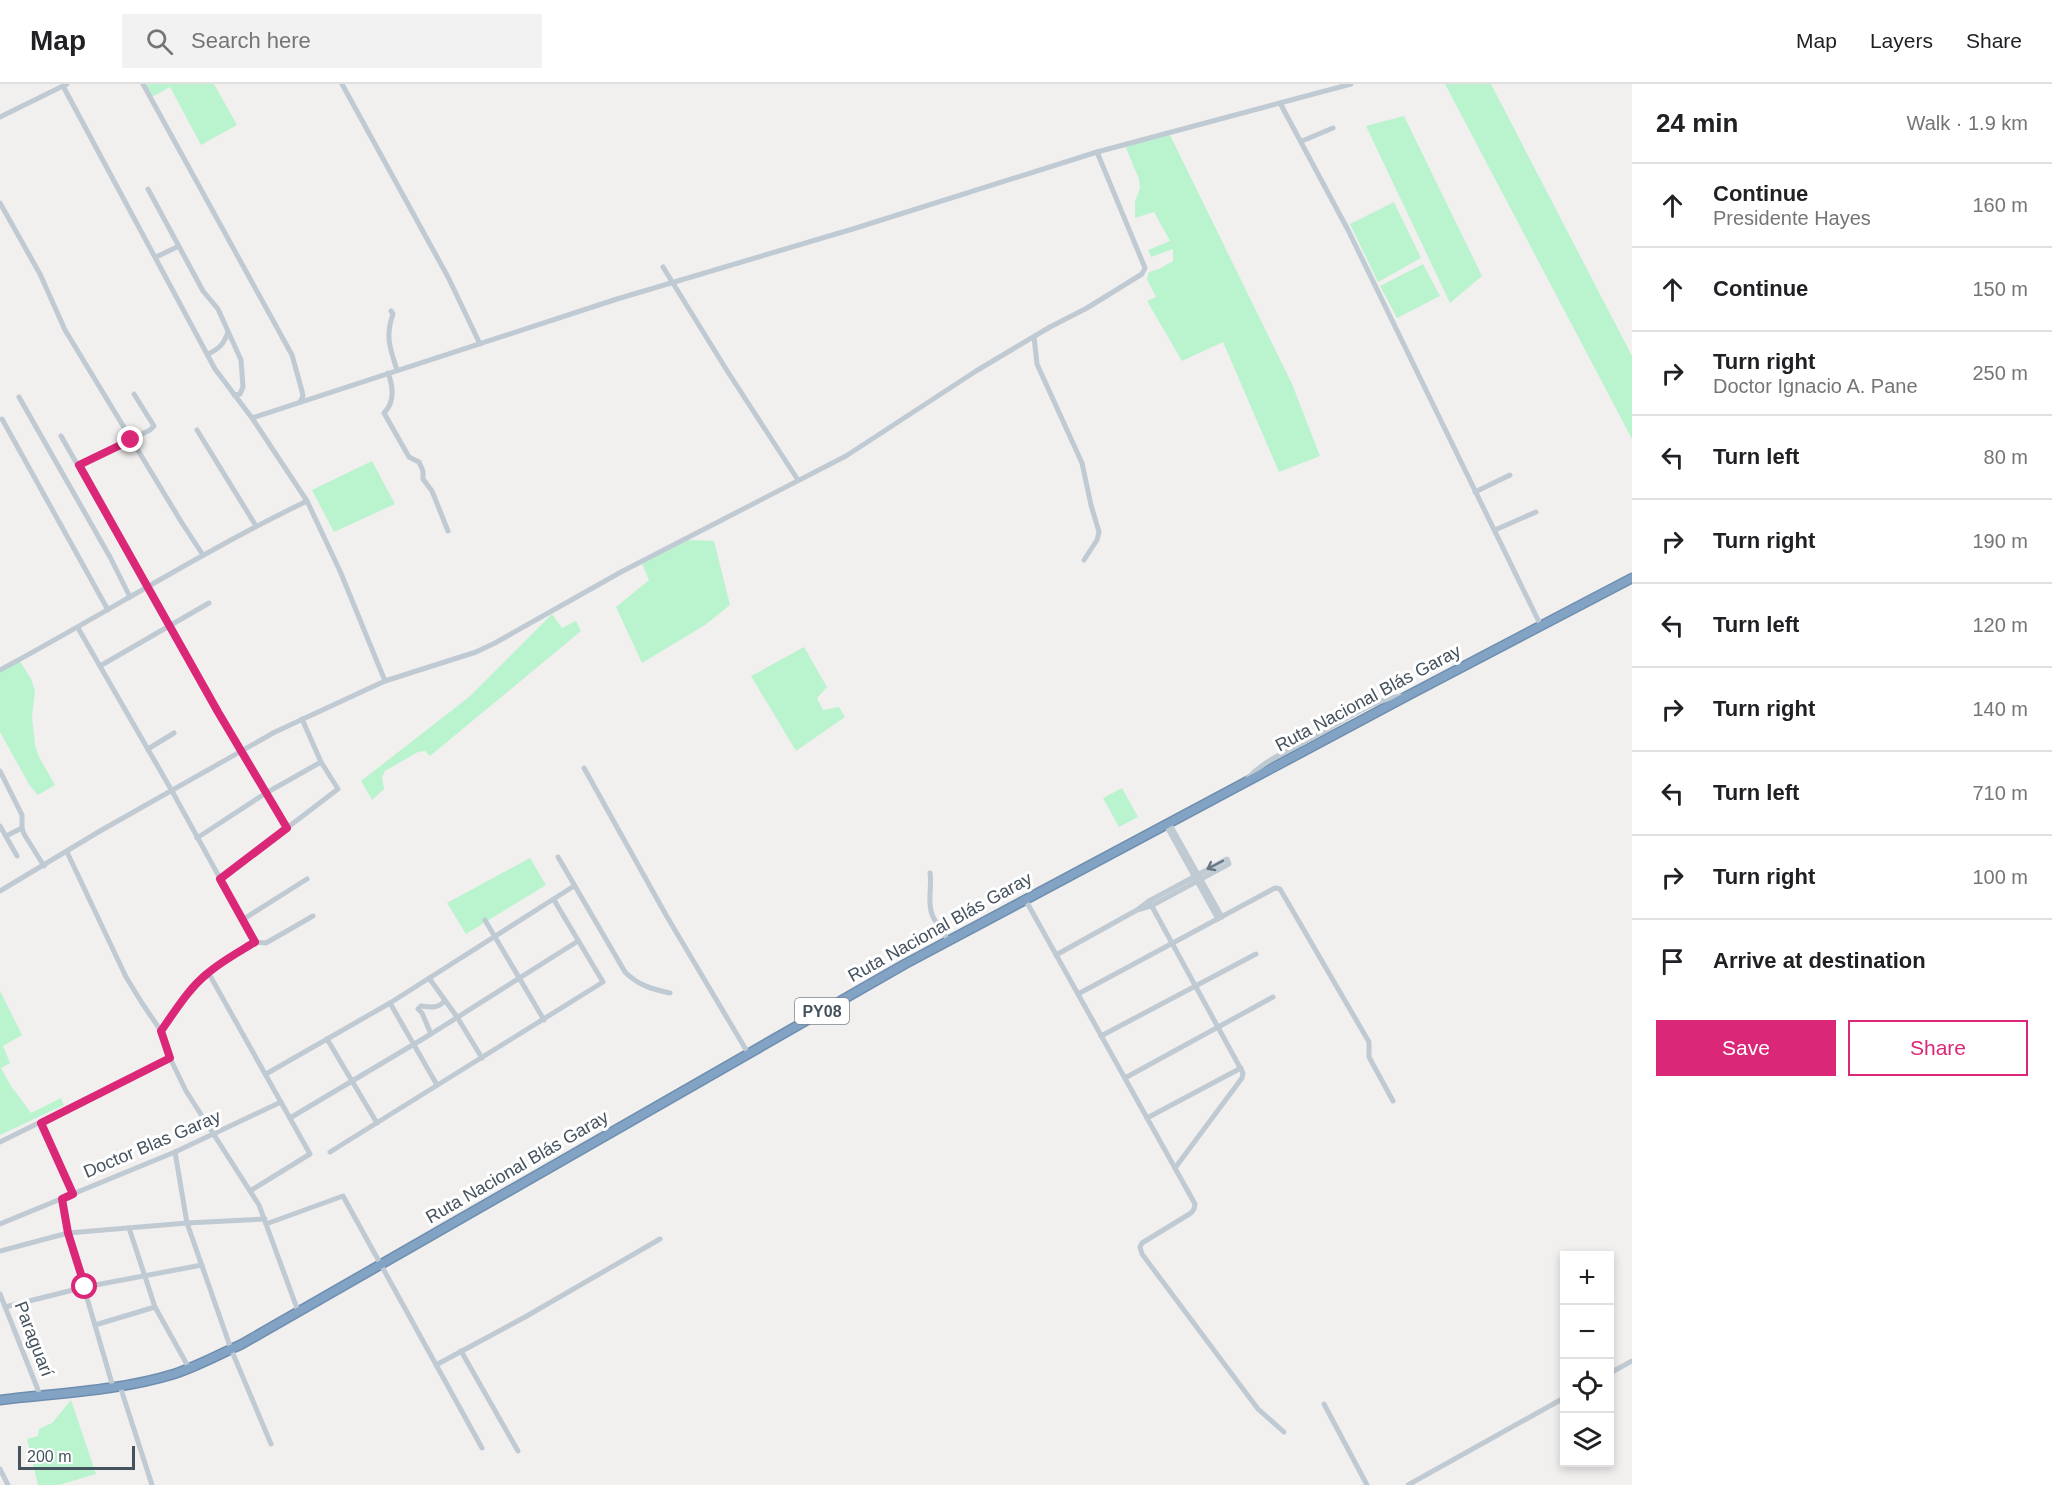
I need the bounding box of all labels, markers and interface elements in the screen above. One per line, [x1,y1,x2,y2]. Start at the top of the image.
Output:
search box [122,14,542,68]
text: Map [30,25,86,56]
icon: search [143,25,176,58]
text: Search here [191,28,311,53]
text: Map [1796,29,1837,52]
text: Layers [1870,29,1933,52]
text: Share [1966,29,2022,52]
text: 24 min [1656,108,1738,138]
text: Walk · 1.9 km [1907,112,2028,134]
text: Continue [1713,181,1808,206]
icon: ahead [1656,189,1689,222]
text: 160 m [1972,194,2028,216]
text: Presidente Hayes [1713,207,1871,229]
icon: ahead [1656,273,1689,306]
text: Continue [1713,276,1808,301]
text: 150 m [1972,278,2028,300]
text: Turn right [1713,349,1815,374]
icon: right [1656,357,1689,390]
text: 250 m [1972,362,2028,384]
text: Doctor Ignacio A. Pane [1713,375,1918,397]
route end [117,426,143,452]
icon: left [1656,441,1689,474]
text: Turn left [1713,444,1799,469]
text: 80 m [1984,446,2028,468]
icon: right [1656,525,1689,558]
text: Turn right [1713,528,1815,553]
text: 190 m [1972,530,2028,552]
icon: left [1656,609,1689,642]
text: Turn left [1713,612,1799,637]
text: 120 m [1972,614,2028,636]
street label: Ruta Nacional Blás Garay [1272,641,1464,755]
icon: right [1656,693,1689,726]
text: Turn right [1713,696,1815,721]
text: 140 m [1972,698,2028,720]
icon: left [1656,777,1689,810]
text: Turn left [1713,780,1799,805]
text: 710 m [1972,782,2028,804]
one-way arrow [1207,859,1224,871]
icon: right [1656,861,1689,894]
text: Turn right [1713,864,1815,889]
text: 100 m [1972,866,2028,888]
street label: Ruta Nacional Blás Garay [845,868,1035,986]
icon: arrive [1656,945,1689,978]
text: Arrive at destination [1713,948,1926,973]
road number: PY08 [795,998,849,1024]
button: Save [1656,1020,1836,1076]
button: Share [1848,1020,2028,1076]
street label: Doctor Blas Garay [80,1106,224,1182]
street label: Ruta Nacional Blás Garay [422,1107,612,1227]
map controls [1560,1251,1614,1467]
button: + [1560,1251,1614,1305]
route start [71,1273,97,1299]
street label: Paraguarí [10,1299,58,1379]
button: − [1560,1305,1614,1359]
button: locate [1560,1359,1614,1413]
button: layers [1560,1413,1614,1467]
scale bar [18,1443,135,1470]
text: 200 m [27,1448,71,1465]

